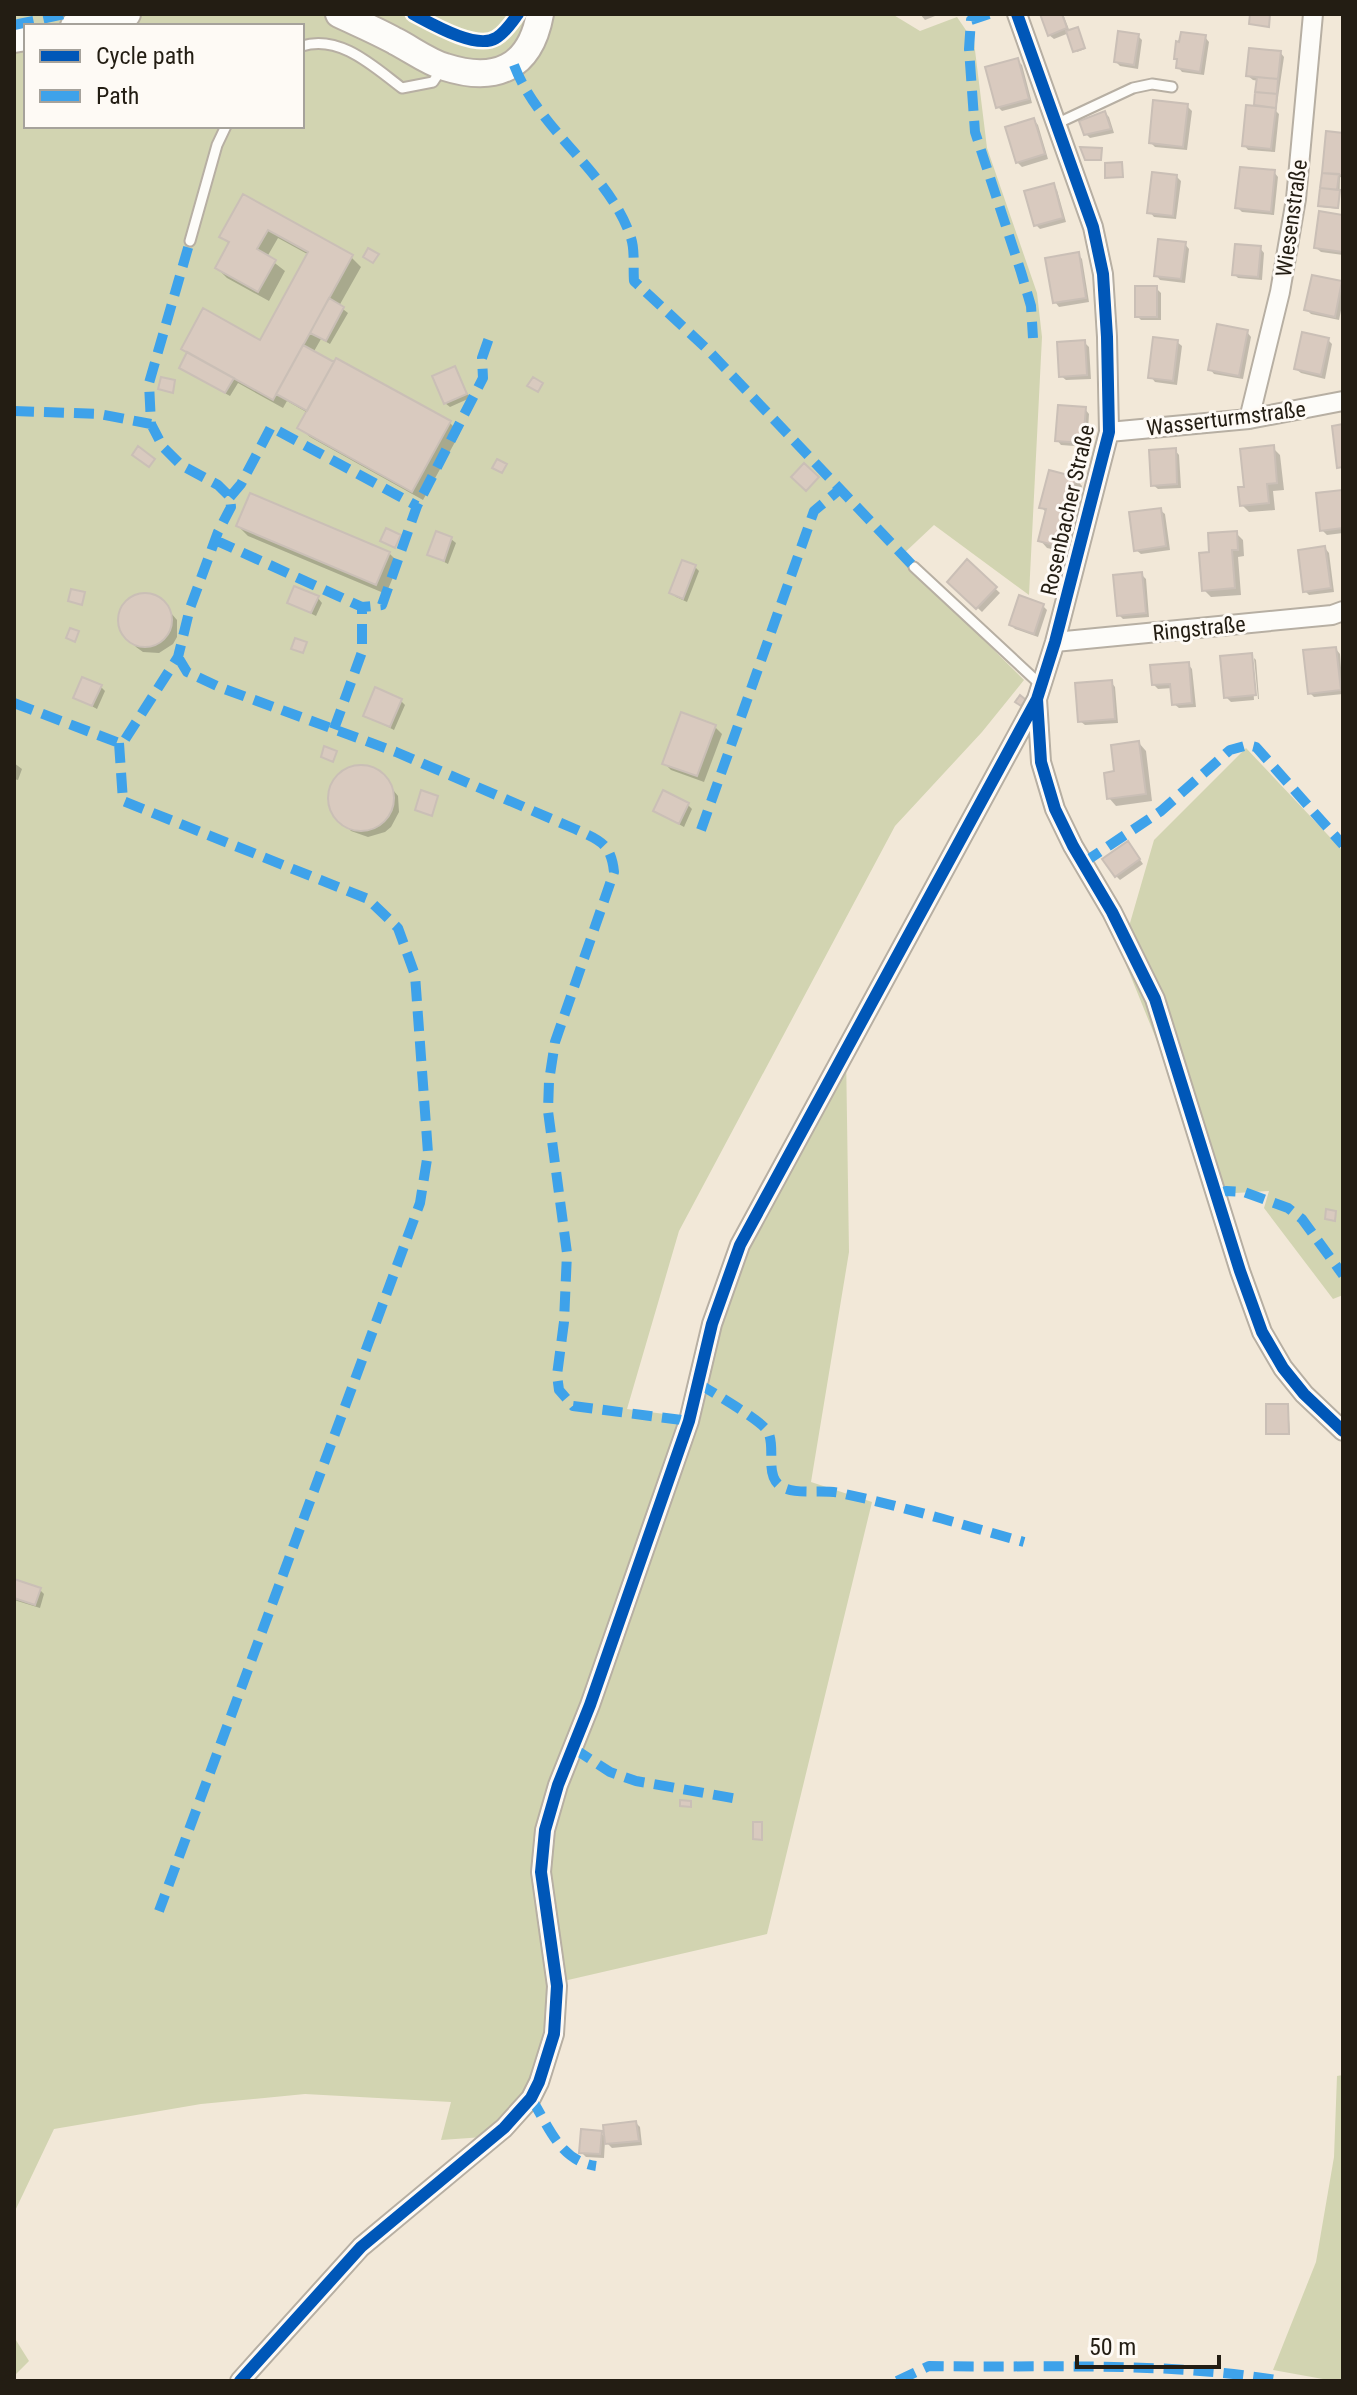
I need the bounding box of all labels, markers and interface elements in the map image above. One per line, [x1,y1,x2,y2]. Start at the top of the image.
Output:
legend [24,24,304,128]
text: Cycle path [96,42,195,70]
text: Path [96,82,139,110]
street label: Wiesenstraße [1271,158,1312,278]
street label: Wasserturmstraße [1145,396,1307,441]
street label: Rosenbacher Straße [1036,422,1099,598]
street label: Ringstraße [1151,611,1247,646]
scale bar [1077,2319,1219,2369]
text: 50 m [1089,2333,1136,2361]

